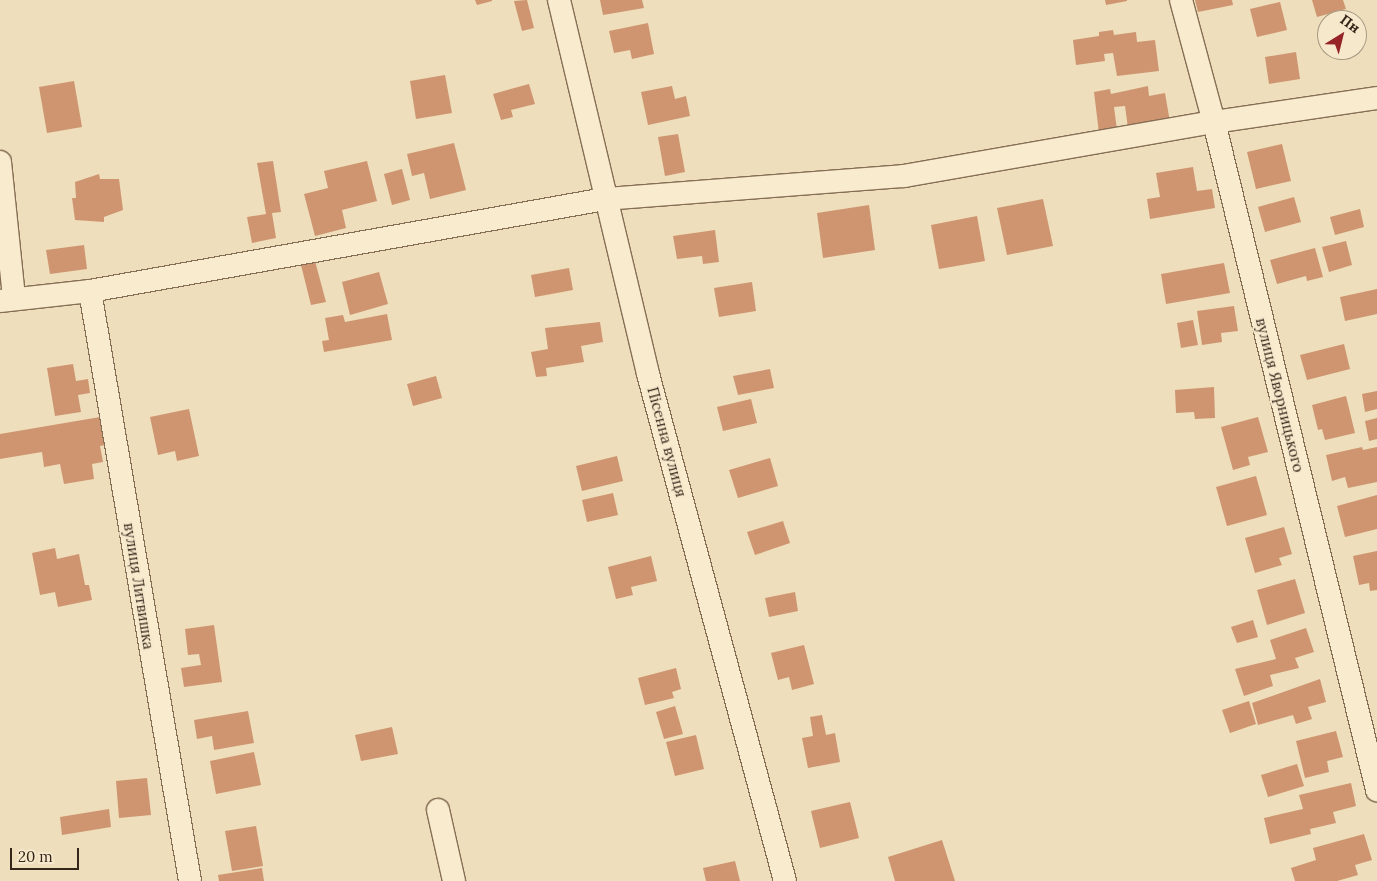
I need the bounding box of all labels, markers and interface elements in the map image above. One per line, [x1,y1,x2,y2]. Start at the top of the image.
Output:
north arrow [1317,10,1367,60]
text: Пн [1337,10,1364,37]
street label: вулиця Яворницького [1252,316,1308,474]
street label: Пісенна вулиця [644,385,690,499]
street label: вулиця Литвишка [120,521,158,651]
scale bar [12,838,81,870]
text: 20 m [18,847,53,866]

